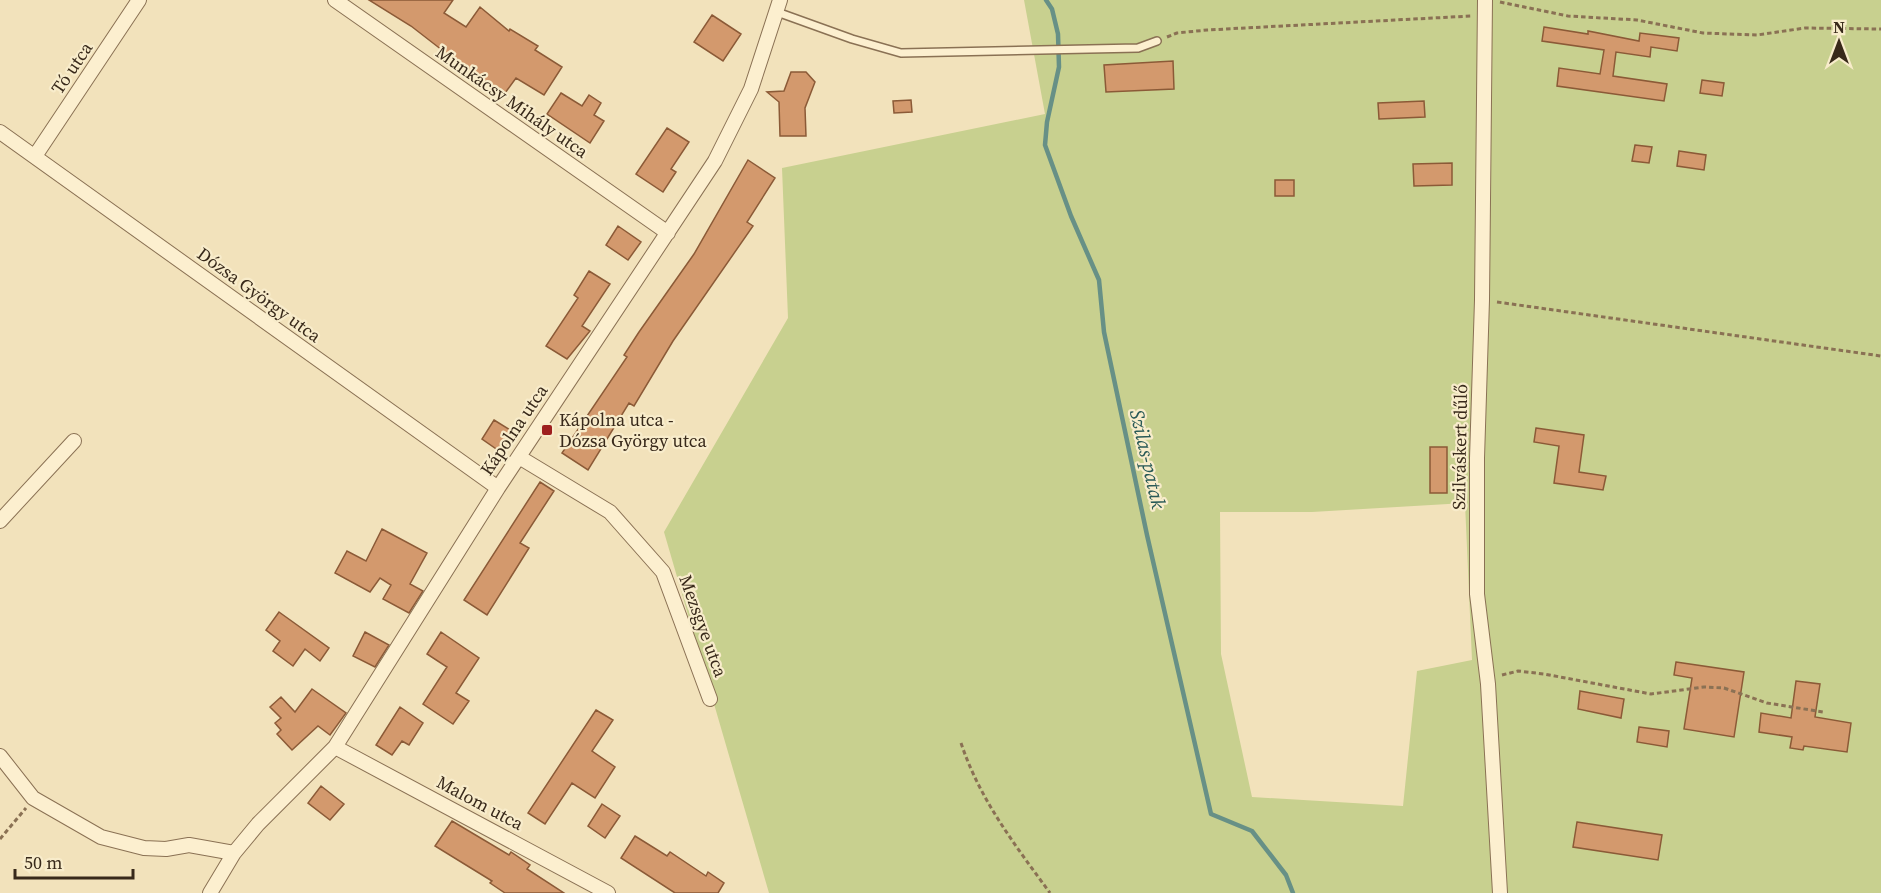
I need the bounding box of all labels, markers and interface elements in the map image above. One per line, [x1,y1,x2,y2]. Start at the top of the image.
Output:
north arrow [1809,12,1869,72]
text: N [1833,16,1845,38]
street label: Tó utca [45,36,99,99]
street label: Munkácsy Mihály utca [431,40,594,164]
street label: Dózsa György utca [192,241,327,349]
street label: Kápolna utca [474,379,554,480]
street label: Szilváskert dűlő [1446,384,1473,510]
place label: Kápolna utca - Dózsa György utca [559,407,708,453]
water label: Szilas-patak [1123,407,1173,512]
marker: Kápolna utca - Dózsa György utca [540,423,554,437]
street label: Mezsgye utca [673,571,734,681]
street label: Malom utca [432,769,529,836]
scale bar [15,842,134,880]
text: 50 m [24,850,62,875]

